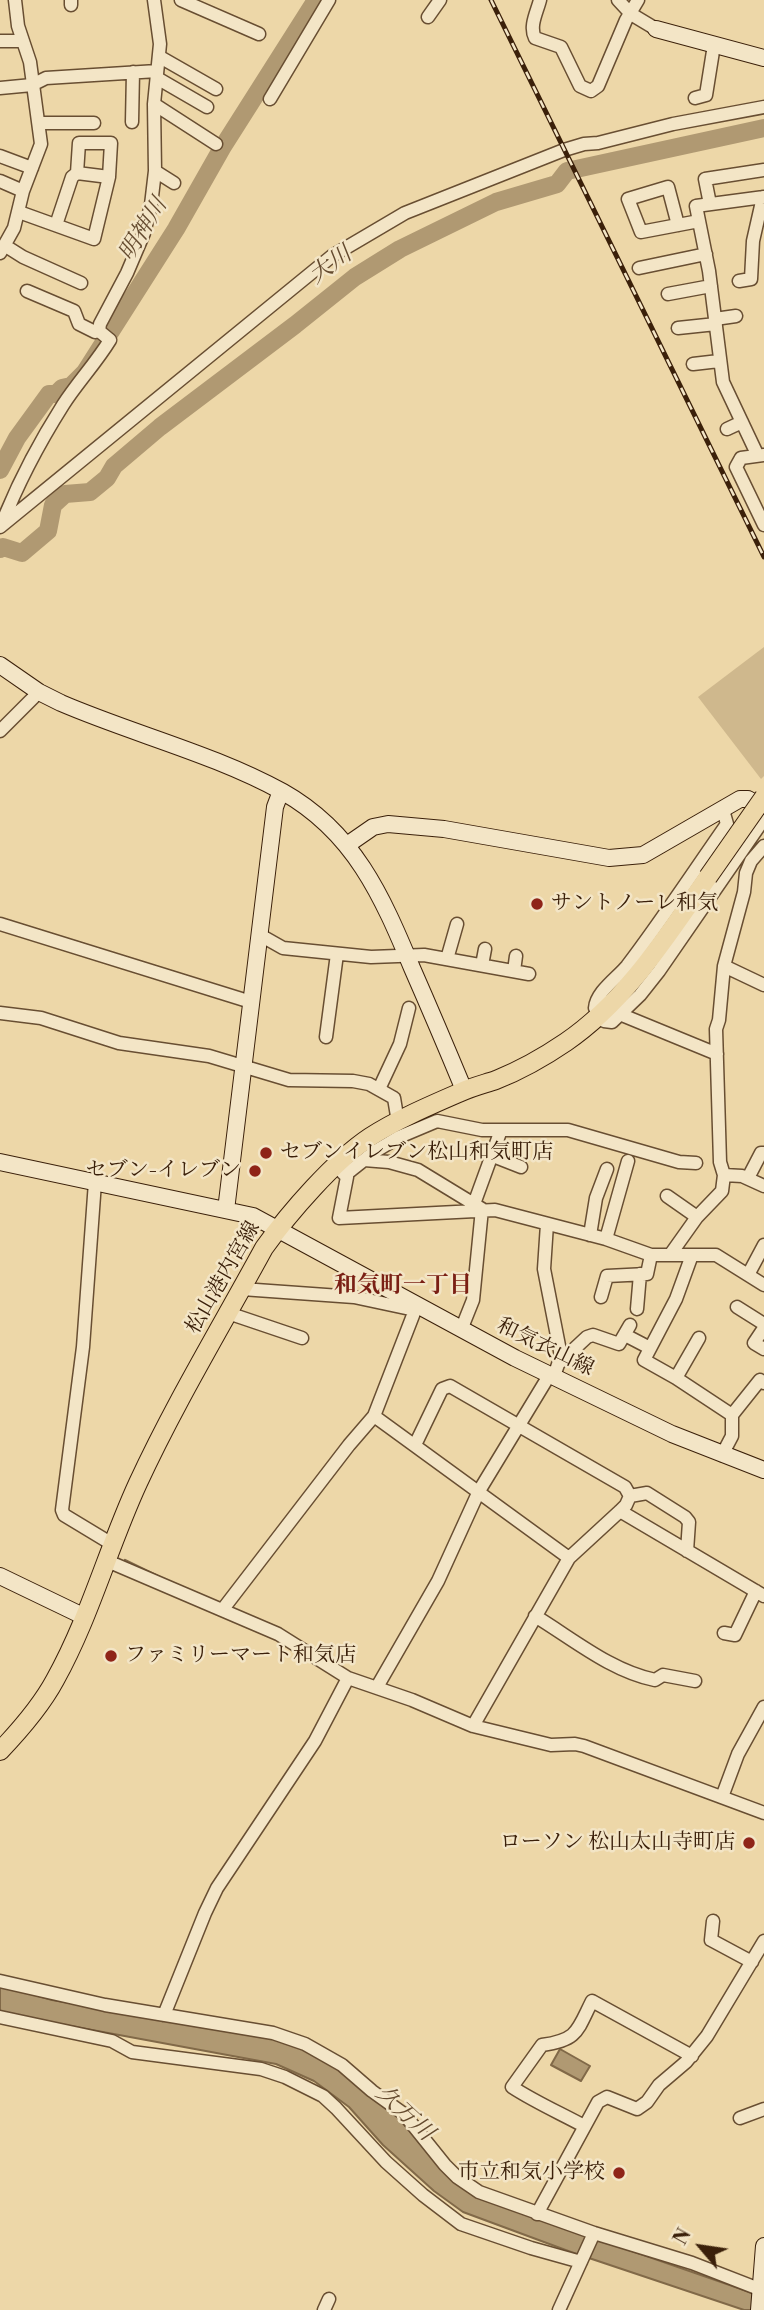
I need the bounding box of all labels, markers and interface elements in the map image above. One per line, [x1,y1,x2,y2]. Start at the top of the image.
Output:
water label: 明神川 [114,193,174,267]
water label: 大川 [304,241,358,291]
place label: サントノーレ和気 [551,891,718,917]
marker: サントノーレ和気 [529,896,545,912]
place label: セブンイレブン松山和気町店 [280,1140,553,1166]
marker: セブンイレブン松山和気町店 [258,1145,274,1161]
place label: セブン-イレブン [86,1158,241,1184]
marker: セブン-イレブン [247,1163,263,1179]
street label: 松山港内宮線 [182,1217,266,1339]
district label: 和気町一丁目 [334,1272,472,1300]
street label: 和気衣山線 [492,1314,598,1382]
place label: ファミリーマート和気店 [125,1643,356,1669]
marker: ファミリーマート和気店 [103,1648,119,1664]
place label: ローソン 松山太山寺町店 [500,1830,735,1856]
marker: ローソン 松山太山寺町店 [741,1835,757,1851]
water label: 久万川 [369,2080,439,2148]
place label: 市立和気小学校 [458,2160,605,2186]
marker: 市立和気小学校 [611,2165,627,2181]
north arrow [666,2212,736,2282]
text: N [668,2224,697,2249]

